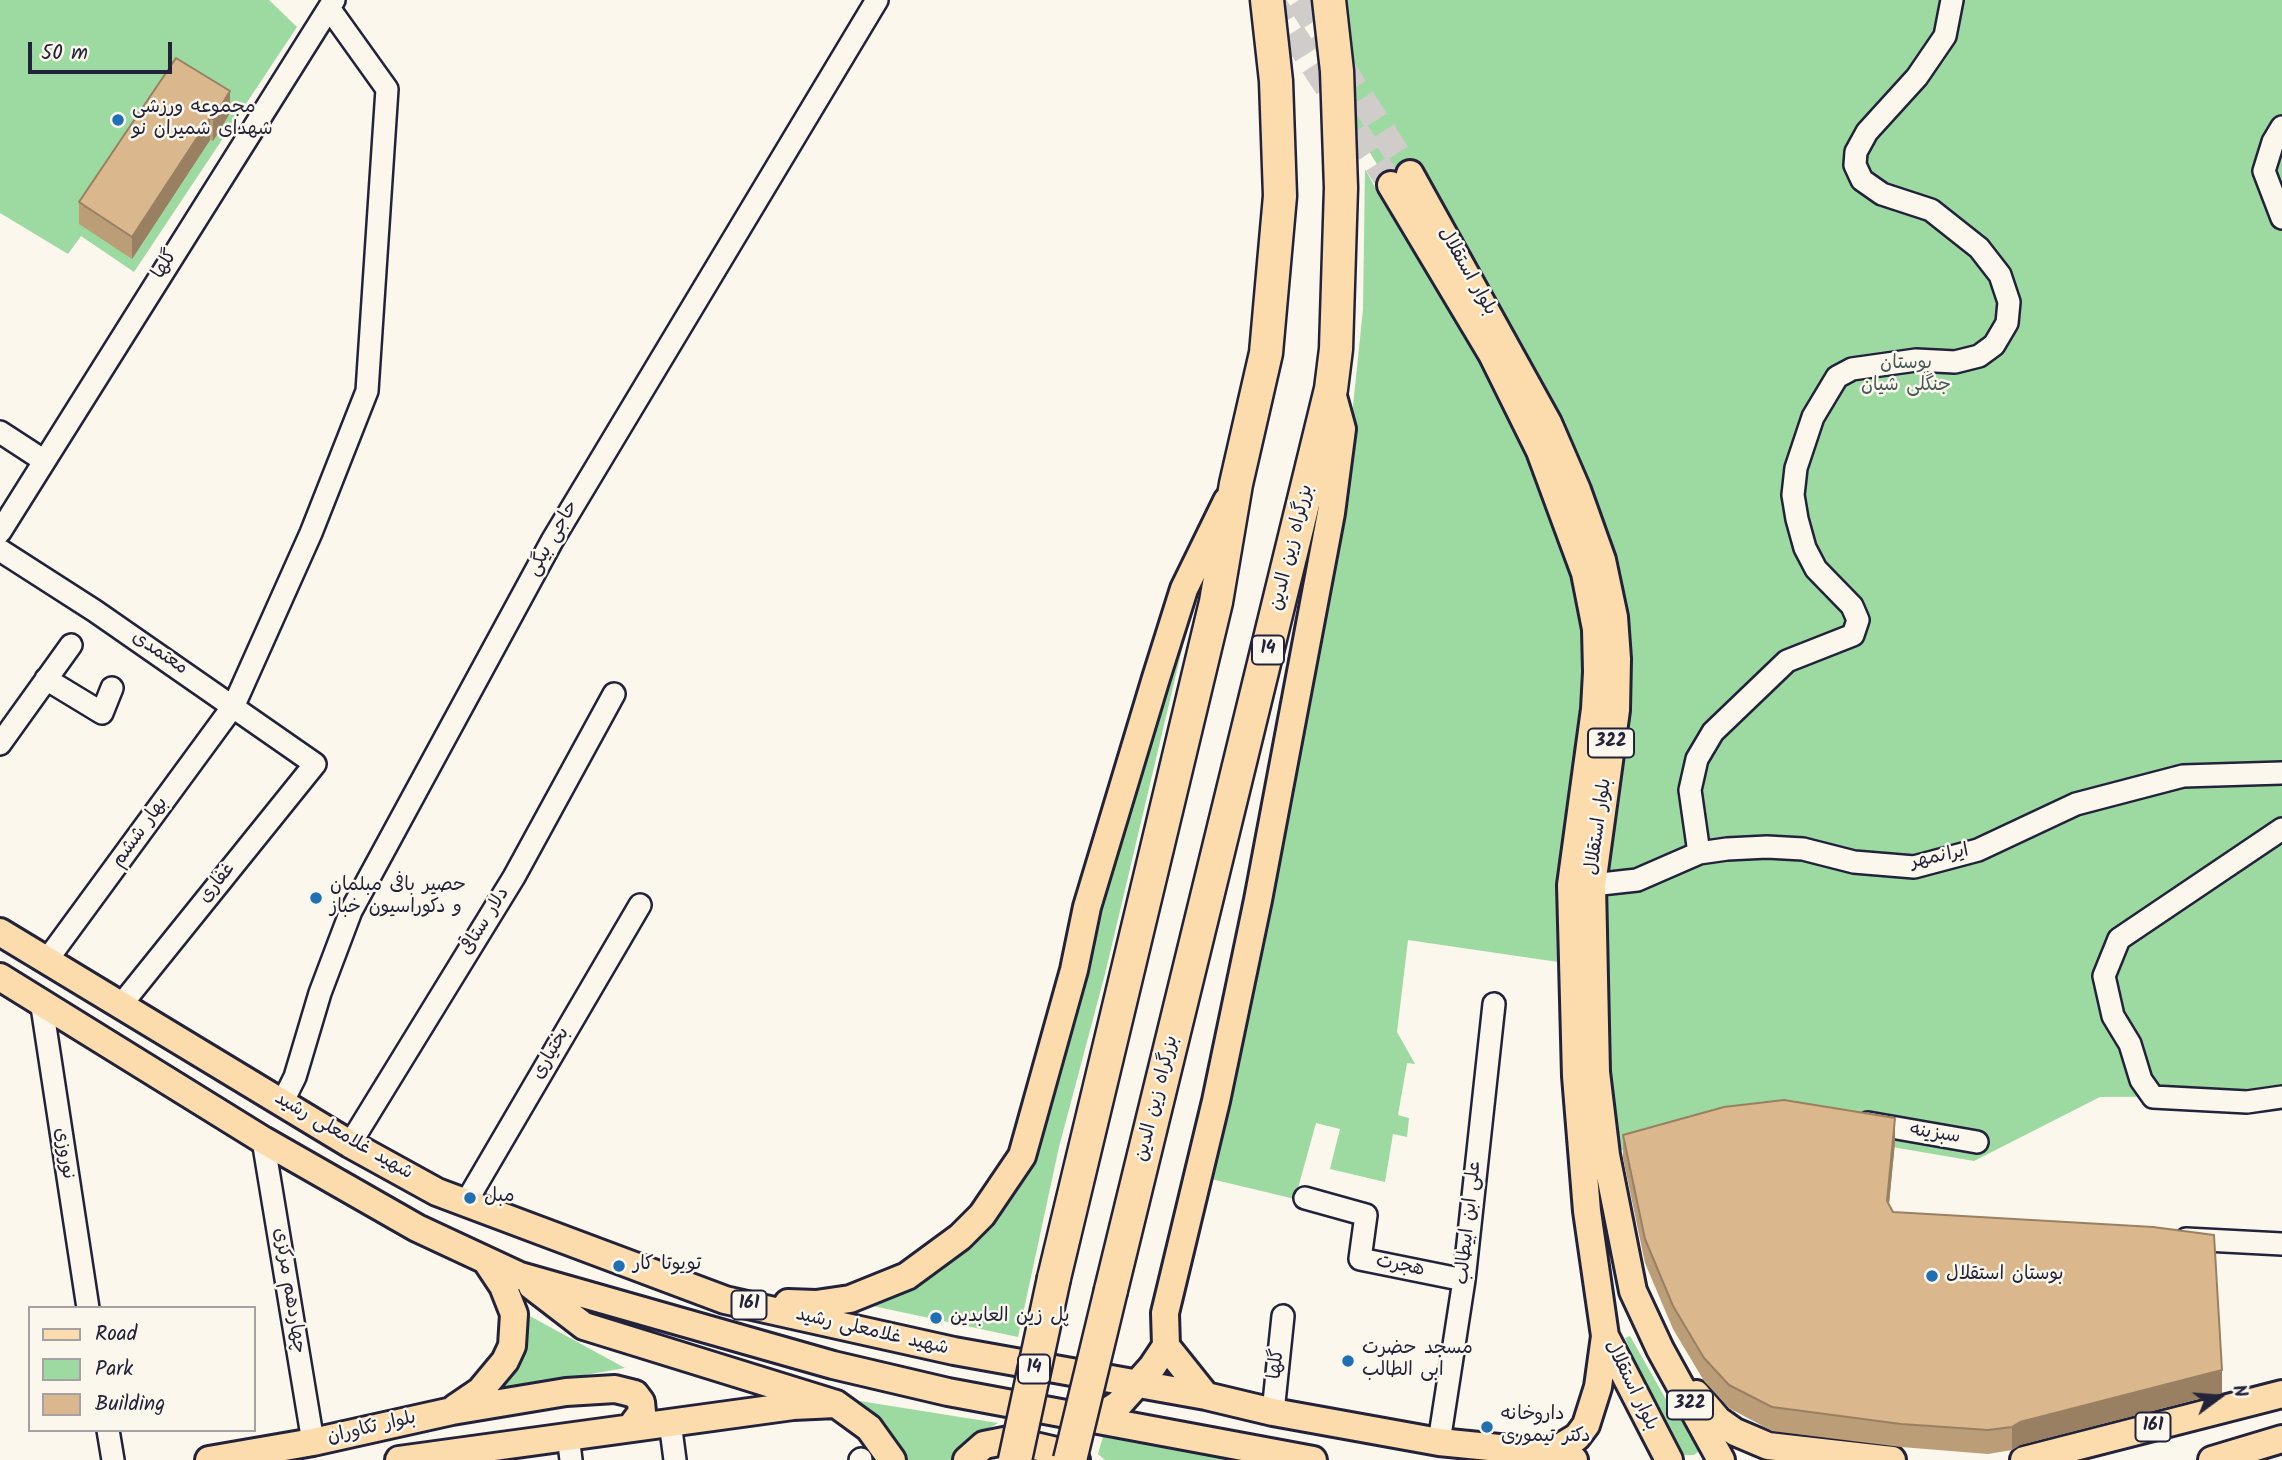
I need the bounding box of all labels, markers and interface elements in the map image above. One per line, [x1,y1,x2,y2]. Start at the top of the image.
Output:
scale bar [32,28,175,72]
text: 50 m [41,37,88,70]
place label: مجموعه ورزشی شهدای شمیران نو [132,98,273,142]
marker: مجموعه ورزشی شهدای شمیران نو [110,112,126,128]
street label: بلوار استقلال [1432,224,1500,320]
street label: گلها [148,246,184,284]
park label: بوستان جنگلی شیان [1861,354,1951,398]
street label: بزرگراه زین الدین [1266,483,1320,613]
street label: حاجی بیگی [523,497,585,581]
street label: معتمدی [127,627,191,681]
road number: 14 [1252,636,1284,664]
road number: 322 [1588,728,1634,758]
street label: بلوار استقلال [1582,777,1618,877]
street label: بهار ششم [108,793,174,873]
street label: ایرانمهر [1909,841,1971,875]
street label: غفاری [195,859,241,909]
place label: حصیر بافی مبلمان و دکوراسیون خباز [330,876,466,920]
street label: دلار ستاقی [456,884,516,960]
marker: حصیر بافی مبلمان و دکوراسیون خباز [308,890,324,906]
street label: بختیاری [528,1024,576,1084]
street label: بزرگراه زین الدین [1131,1034,1185,1164]
street label: شهید غلامعلی رشید [270,1088,416,1186]
street label: سبزینه [1908,1120,1962,1150]
street label: نوروزی [48,1126,78,1182]
street label: علی ابن ابیطالب [1452,1160,1488,1286]
place label: مبل [484,1187,514,1209]
marker: مبل [462,1190,478,1206]
street label: چهاردهم مرکزی [267,1227,309,1355]
street label: هجرت [1374,1251,1426,1283]
place label: تویوتا کار [633,1255,701,1277]
marker: تویوتا کار [611,1258,627,1274]
place label: بوستان استقلال [1946,1265,2064,1287]
marker: بوستان استقلال [1924,1268,1940,1284]
road number: 161 [732,1290,766,1320]
street label: شهید غلامعلی رشید [793,1304,951,1362]
legend [28,1306,256,1432]
place label: پل زین العابدین [950,1307,1070,1329]
marker: پل زین العابدین [928,1310,944,1326]
text: Road [95,1318,137,1351]
street label: بلوار استقلال [1598,1337,1662,1435]
place label: مسجد حضرت ابی الطالب [1362,1339,1473,1383]
street label: گلها [1265,1348,1291,1380]
text: Park [95,1353,133,1386]
marker: مسجد حضرت ابی الطالب [1340,1353,1356,1369]
road number: 14 [1018,1354,1050,1384]
north arrow [2184,1362,2254,1432]
text: N [2223,1381,2255,1401]
text: Building [95,1388,165,1421]
road number: 322 [1667,1390,1713,1420]
place label: داروخانه دکتر تیموری [1501,1405,1590,1449]
street label: بلوار تکاوران [325,1408,419,1450]
road number: 161 [2136,1412,2170,1442]
marker: داروخانه دکتر تیموری [1479,1419,1495,1435]

